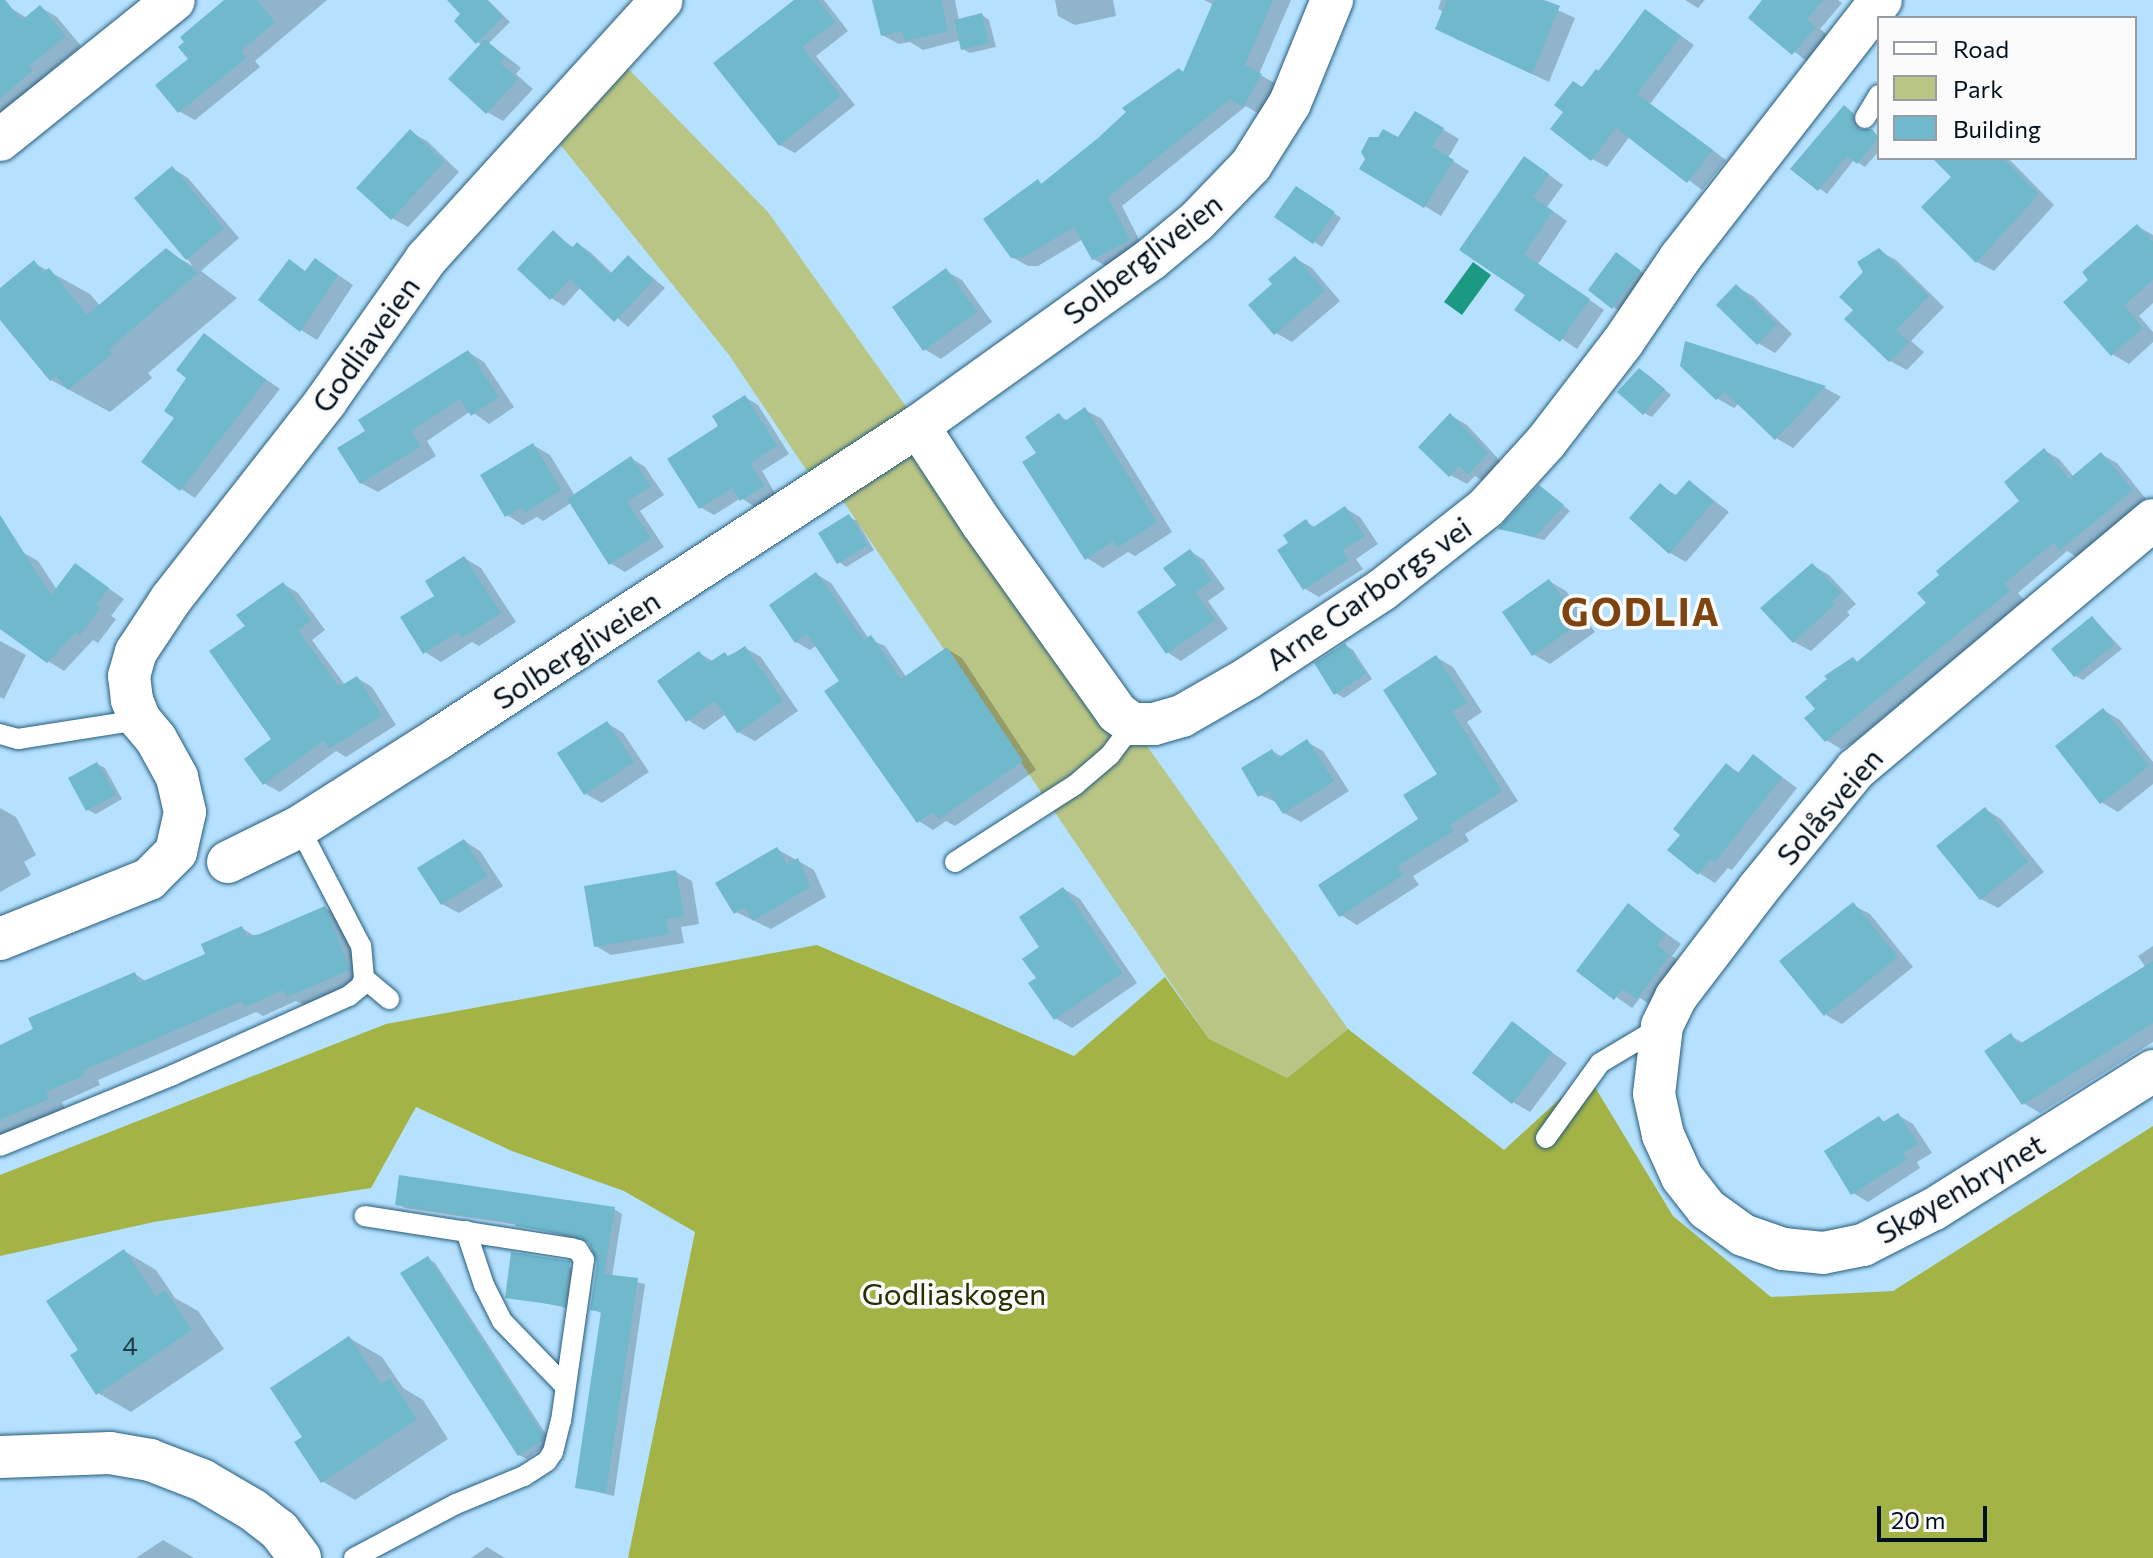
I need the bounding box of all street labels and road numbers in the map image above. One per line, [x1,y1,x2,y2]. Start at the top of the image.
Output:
street label: Solbergliveien [1055,185,1229,331]
street label: Godliaveien [304,269,426,419]
street label: Arne Garborgs vei [1258,509,1478,677]
street label: Solbergliveien [486,582,666,716]
street label: Solåsveien [1768,740,1890,872]
street label: Skøyenbrynet [1869,1125,2051,1251]

